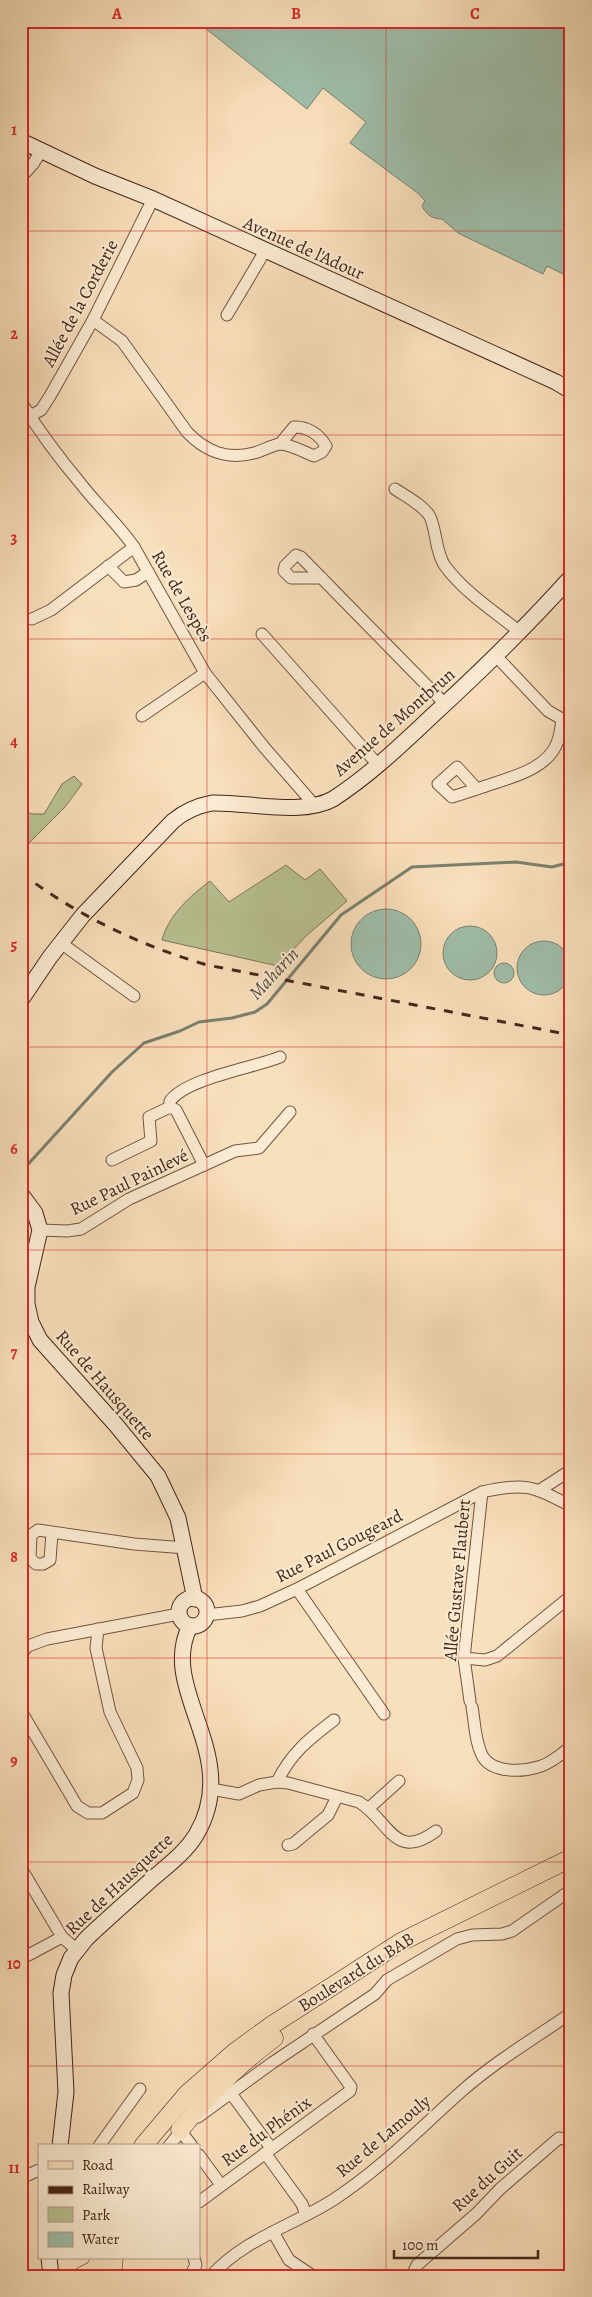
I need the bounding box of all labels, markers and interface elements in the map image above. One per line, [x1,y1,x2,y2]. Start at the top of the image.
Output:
text: A [111,3,123,25]
text: B [291,3,301,25]
text: C [470,3,480,25]
text: 1 [11,119,17,141]
street label: Avenue de l'Adour [239,210,368,285]
street label: Allée de la Corderie [36,235,124,372]
text: 2 [10,323,18,345]
text: 3 [11,527,18,549]
street label: Rue de Lespès [146,546,218,646]
street label: Avenue de Montbrun [327,662,460,782]
text: 4 [10,731,18,753]
text: 5 [11,934,18,956]
water label: Maharin [243,942,305,1006]
text: 6 [10,1138,18,1160]
street label: Rue Paul Painlevé [66,1143,192,1221]
street label: Rue de Hausquette [50,1325,160,1445]
text: 7 [11,1342,18,1364]
street label: Allée Gustave Flaubert [438,1498,476,1663]
street label: Rue Paul Gougeard [271,1503,407,1588]
text: 8 [10,1546,18,1568]
text: 9 [10,1750,18,1772]
street label: Rue de Hausquette [60,1828,178,1940]
street label: Boulevard du BAB [293,1927,419,2017]
text: 10 [7,1953,21,1975]
street label: Rue de Lamouly [331,2089,436,2183]
street label: Rue du Phénix [216,2090,316,2172]
street label: Rue du Guit [447,2141,527,2217]
legend [38,2144,200,2260]
text: Road [82,2155,114,2175]
text: 11 [8,2157,20,2179]
text: Railway [82,2179,130,2199]
text: Park [82,2205,111,2225]
scale bar [394,2227,538,2259]
text: Water [81,2229,119,2249]
text: 100 m [402,2235,439,2255]

